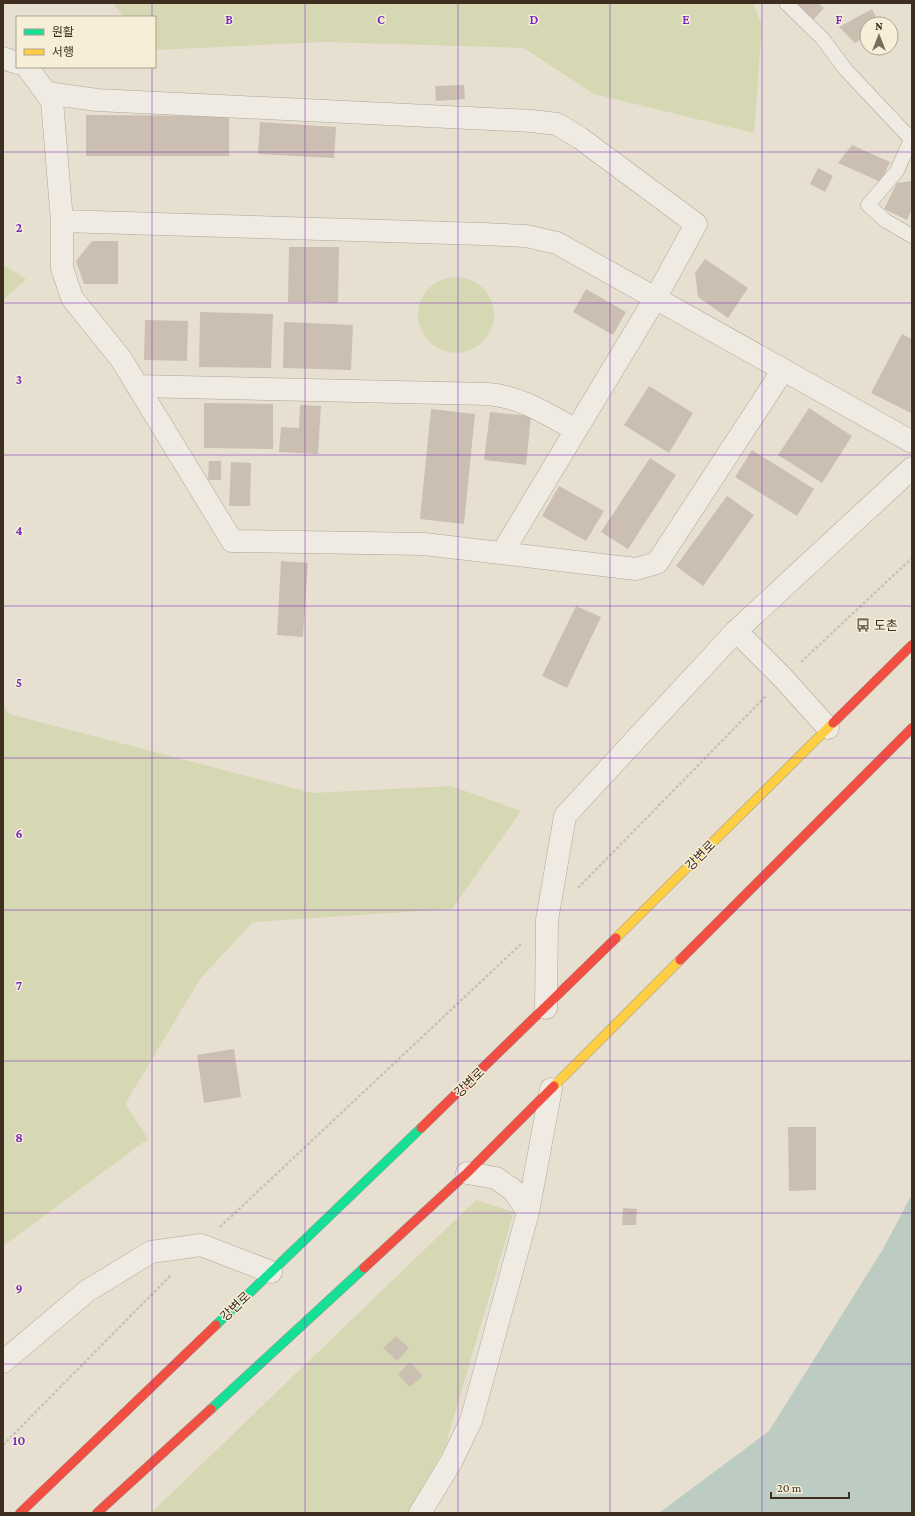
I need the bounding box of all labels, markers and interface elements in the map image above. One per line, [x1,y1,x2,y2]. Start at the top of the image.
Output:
text: B [225,12,233,27]
text: C [377,12,385,27]
text: D [530,12,539,27]
text: E [682,12,690,27]
text: F [836,12,843,27]
legend [16,16,156,68]
north arrow [859,16,899,56]
text: N [875,20,883,32]
text: 원활 [52,25,74,39]
text: 서행 [52,45,74,59]
text: 2 [16,220,23,235]
text: 3 [16,372,22,387]
text: 4 [15,523,23,538]
bus stop icon: 도촌 [855,617,871,633]
place label: 도촌 [874,618,898,633]
text: 5 [16,675,22,690]
text: 6 [15,826,23,841]
street label: 강변로 [682,837,718,873]
text: 7 [16,978,22,993]
street label: 강변로 [451,1064,487,1100]
text: 8 [15,1130,23,1145]
text: 9 [15,1281,23,1296]
street label: 강변로 [217,1288,253,1324]
text: 10 [13,1433,25,1448]
scale bar [771,1474,849,1500]
text: 20 m [777,1481,802,1495]

